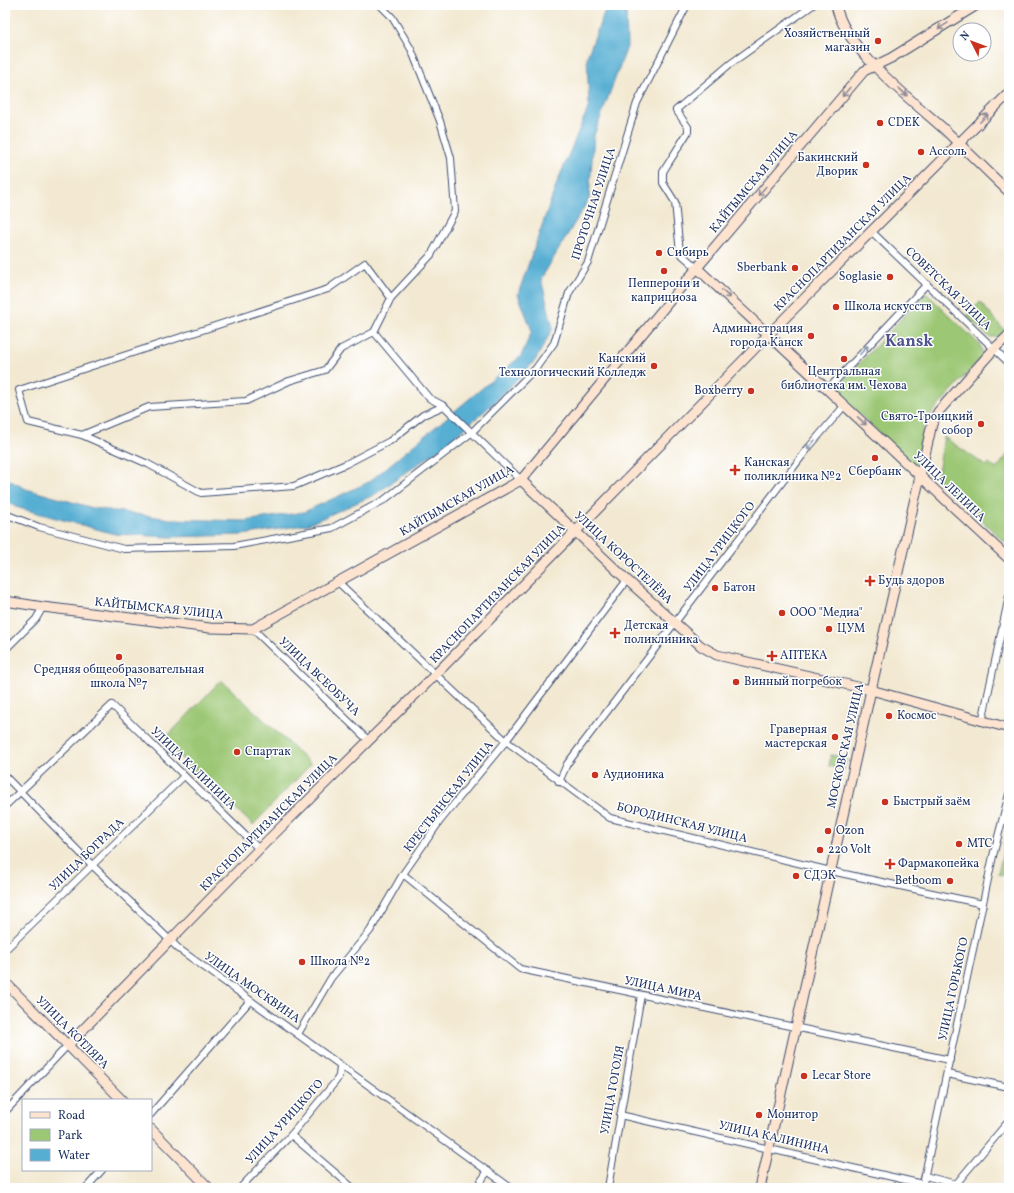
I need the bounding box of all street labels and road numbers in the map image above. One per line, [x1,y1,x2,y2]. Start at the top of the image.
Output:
street label: КАЙТЫМСКАЯ УЛИЦА [705,126,802,237]
street label: ПРОТОЧНАЯ УЛИЦА [568,145,620,262]
street label: КРАСНОПАРТИЗАНСКАЯ УЛИЦА [771,170,916,315]
street label: СОВЕТСКАЯ УЛИЦА [902,244,995,335]
street label: УЛИЦА ЛЕНИНА [909,448,989,526]
street label: КАЙТЫМСКАЯ УЛИЦА [396,461,518,540]
street label: УЛИЦА УРИЦКОГО [681,498,759,595]
street label: УЛИЦА КОРОСТЕЛЁВА [570,507,677,608]
street label: КРАСНОПАРТИЗАНСКАЯ УЛИЦА [427,520,570,667]
street label: КАЙТЫМСКАЯ УЛИЦА [94,593,225,624]
street label: УЛИЦА ВСЕОБУЧА [275,634,364,720]
street label: МОСКОВСКАЯ УЛИЦА [824,681,868,810]
street label: УЛИЦА КАЛИНИНА [147,724,240,814]
street label: КРЕСТЬЯНСКАЯ УЛИЦА [401,738,498,856]
street label: КРАСНОПАРТИЗАНСКАЯ УЛИЦА [197,750,342,895]
street label: БОРОДИНСКАЯ УЛИЦА [615,799,750,847]
street label: УЛИЦА БОГРАДА [46,815,128,895]
street label: УЛИЦА ГОРЬКОГО [935,936,973,1042]
street label: УЛИЦА МОСКВИНА [201,949,304,1028]
street label: УЛИЦА МИРА [623,973,704,1005]
street label: УЛИЦА КОТЛЯРА [32,993,112,1073]
street label: УЛИЦА ГОГОЛЯ [597,1044,629,1136]
street label: УЛИЦА УРИЦКОГО [243,1076,328,1168]
street label: УЛИЦА КАЛИНИНА [717,1117,831,1159]

